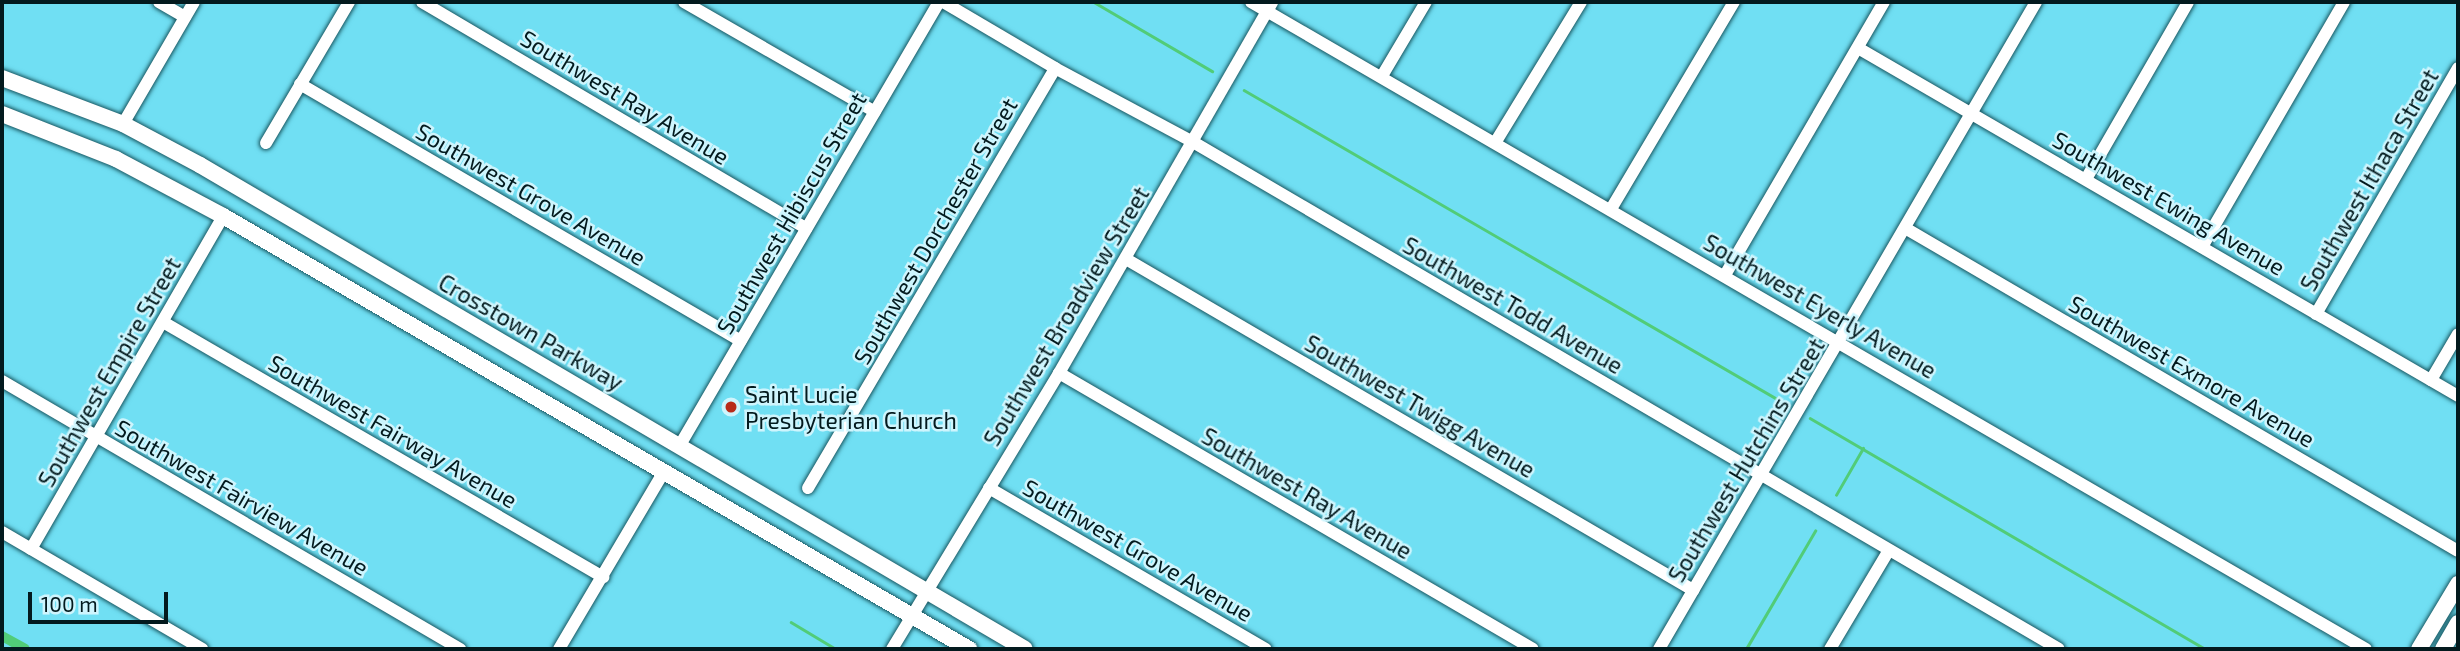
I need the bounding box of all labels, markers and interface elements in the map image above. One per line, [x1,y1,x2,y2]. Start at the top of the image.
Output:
street label: Southwest Ray Avenue [515,24,735,170]
street label: Southwest Ithaca Street [2294,64,2444,296]
street label: Southwest Hibiscus Street [710,87,872,339]
street label: Southwest Dorchester Street [847,93,1023,369]
street label: Southwest Grove Avenue [411,117,651,271]
street label: Southwest Ewing Avenue [2048,125,2290,281]
street label: Southwest Broadview Street [977,181,1155,451]
street label: Southwest Eyerly Avenue [1698,228,1942,384]
street label: Southwest Todd Avenue [1398,230,1628,380]
street label: Southwest Empire Street [32,252,186,492]
street label: Crosstown Parkway [434,268,628,396]
street label: Southwest Exmore Avenue [2064,289,2320,453]
street label: Southwest Twigg Avenue [1300,328,1540,484]
street label: Southwest Hutchins Street [1662,333,1830,587]
street label: Southwest Fairway Avenue [263,348,523,514]
place label: Saint Lucie Presbyterian Church [745,380,957,434]
marker: Saint Lucie Presbyterian Church [723,399,739,415]
street label: Southwest Fairview Avenue [110,413,374,581]
street label: Southwest Ray Avenue [1197,421,1417,565]
street label: Southwest Grove Avenue [1018,473,1258,627]
scale bar [32,578,172,622]
text: 100 m [41,591,98,616]

